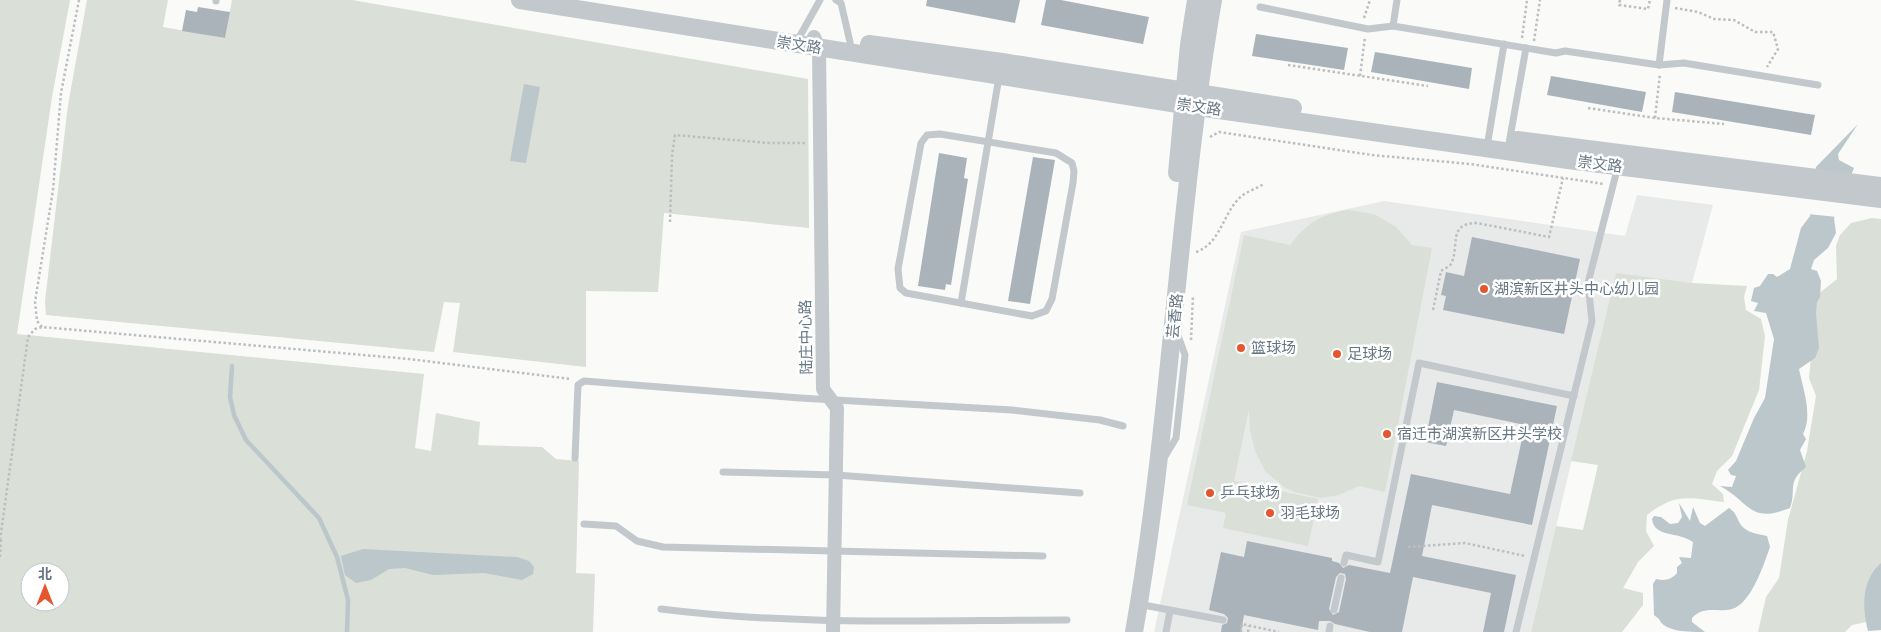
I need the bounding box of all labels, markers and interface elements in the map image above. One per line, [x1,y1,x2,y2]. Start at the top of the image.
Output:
street label: 崇文路 [775,33,823,57]
street label: 崇文路 [1175,95,1223,119]
street label: 崇文路 [1577,152,1623,176]
place label: 湖滨新区井头中心幼儿园 [1494,280,1659,298]
marker: 湖滨新区井头中心幼儿园 [1478,283,1490,295]
street label: 芸香路 [1164,293,1186,339]
street label: 陆庄中心路 [796,299,816,375]
place label: 篮球场 [1251,339,1296,357]
marker: 篮球场 [1235,342,1247,354]
place label: 足球场 [1347,345,1392,363]
marker: 足球场 [1331,348,1343,360]
place label: 宿迁市湖滨新区井头学校 [1397,425,1562,443]
marker: 宿迁市湖滨新区井头学校 [1381,428,1393,440]
place label: 乒乓球场 [1220,484,1280,502]
marker: 乒乓球场 [1204,487,1216,499]
place label: 羽毛球场 [1280,504,1340,522]
marker: 羽毛球场 [1264,507,1276,519]
north arrow [20,562,70,612]
text: 北 [38,566,52,583]

